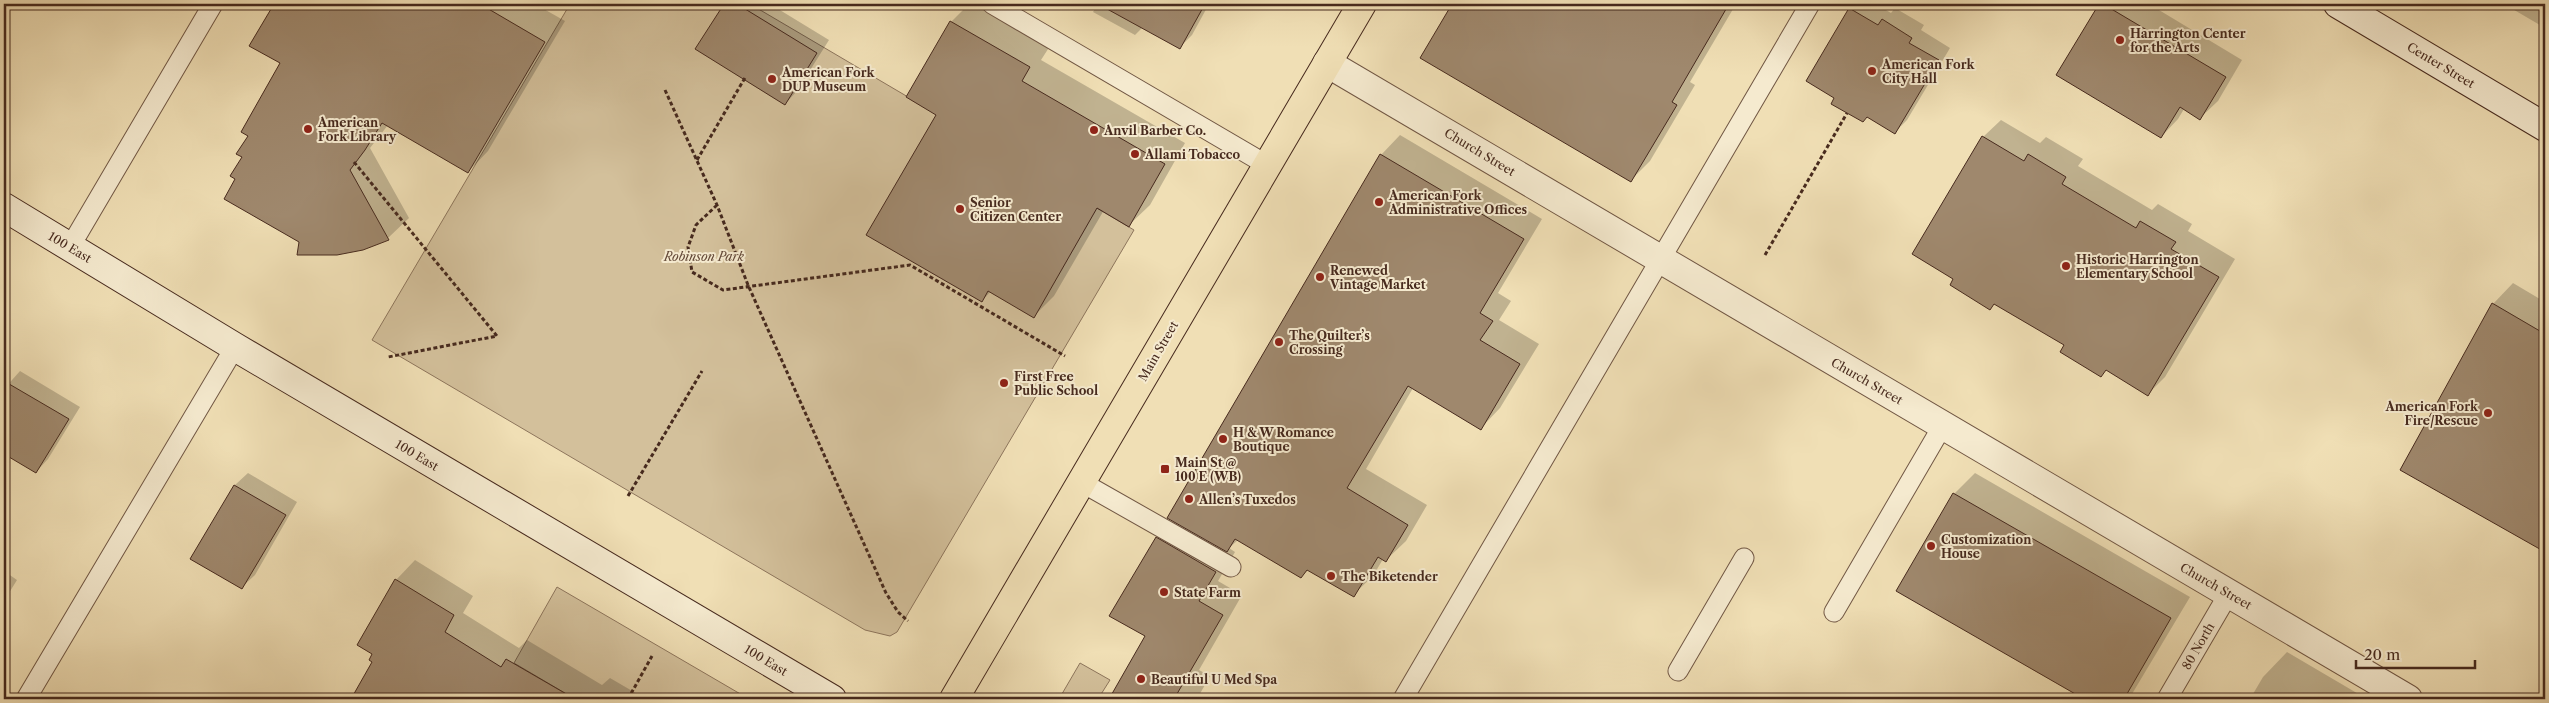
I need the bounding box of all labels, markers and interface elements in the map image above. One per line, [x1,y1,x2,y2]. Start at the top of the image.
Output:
place label: Harrington Center for the Arts [2130,26,2246,55]
marker: Harrington Center for the Arts [2114,34,2126,46]
street label: Center Street [2404,39,2478,92]
place label: American Fork City Hall [1881,57,1976,86]
place label: American Fork DUP Museum [781,65,876,94]
marker: American Fork City Hall [1866,65,1878,77]
marker: American Fork DUP Museum [766,73,778,85]
place label: American Fork Library [317,115,397,144]
marker: American Fork Library [302,123,314,135]
place label: Anvil Barber Co. [1103,123,1206,138]
marker: Anvil Barber Co. [1088,124,1100,136]
street label: Church Street [1442,125,1519,179]
place label: Allami Tobacco [1144,147,1240,162]
marker: Allami Tobacco [1129,148,1141,160]
place label: American Fork Administrative Offices [1388,188,1528,217]
place label: Senior Citizen Center [970,195,1061,224]
marker: American Fork Administrative Offices [1373,196,1385,208]
marker: Senior Citizen Center [954,203,966,215]
street label: 100 East [46,228,95,266]
park label: Robinson Park [663,249,745,264]
place label: Historic Harrington Elementary School [2076,252,2199,281]
marker: Historic Harrington Elementary School [2060,260,2072,272]
place label: Renewed Vintage Market [1329,263,1426,292]
marker: Renewed Vintage Market [1314,271,1326,283]
street label: Main Street [1135,318,1182,384]
place label: The Quilter’s Crossing [1289,328,1370,357]
marker: The Quilter’s Crossing [1273,336,1285,348]
street label: Church Street [1829,354,1906,408]
place label: First Free Public School [1014,369,1098,398]
marker: First Free Public School [998,377,1010,389]
place label: American Fork Fire/Rescue [2385,399,2479,428]
marker: American Fork Fire/Rescue [2482,407,2494,419]
place label: H & W Romance Boutique [1233,425,1334,454]
marker: H & W Romance Boutique [1217,433,1229,445]
street label: 100 East [393,436,442,474]
place label: Main St @ 100 E (WB) [1175,455,1241,484]
marker: Main St @ 100 E (WB) [1159,463,1171,475]
place label: Allen’s Tuxedos [1198,492,1296,507]
marker: Allen’s Tuxedos [1183,493,1195,505]
place label: Customization House [1941,532,2032,561]
marker: Customization House [1925,540,1937,552]
street label: Church Street [2178,559,2255,613]
place label: The Biketender [1341,569,1438,584]
marker: The Biketender [1325,570,1337,582]
place label: State Farm [1174,585,1241,600]
marker: State Farm [1158,586,1170,598]
street label: 80 North [2179,619,2218,672]
scale bar [2356,638,2475,670]
street label: 100 East [742,641,791,679]
text: 20 m [2364,645,2400,664]
place label: Beautiful U Med Spa [1151,672,1278,687]
marker: Beautiful U Med Spa [1135,673,1147,685]

